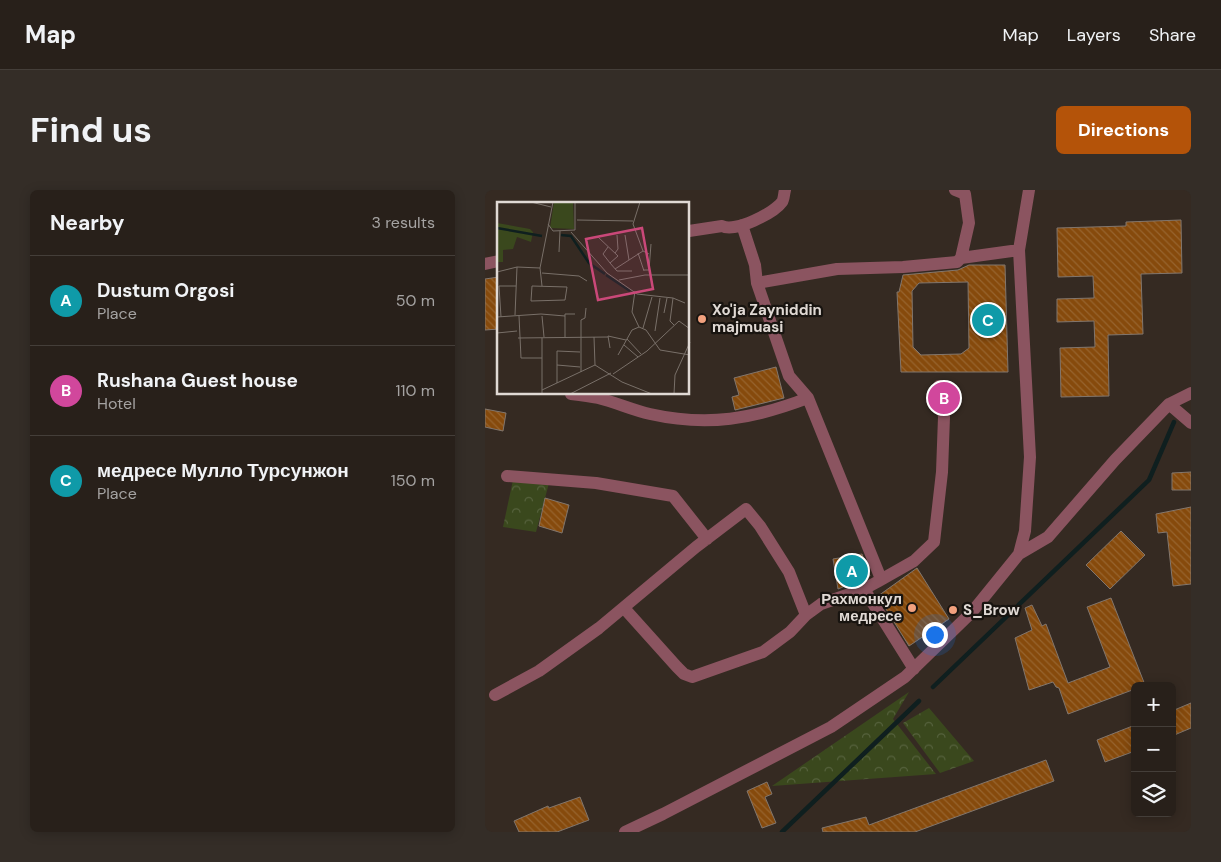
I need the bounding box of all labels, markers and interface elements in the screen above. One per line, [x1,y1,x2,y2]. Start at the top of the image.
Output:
text: Map [25,19,76,50]
text: Map [1003,23,1039,47]
text: Layers [1067,23,1121,47]
text: Share [1149,23,1196,47]
button: Directions [1056,106,1191,154]
text: Find us [30,107,152,153]
inset map [497,202,690,395]
text: Nearby [50,209,124,237]
text: 3 results [372,212,435,233]
text: Dustum Orgosi [97,278,235,303]
text: A [60,290,72,311]
text: 50 m [396,290,435,311]
place label: Xo'ja Zayniddin majmuasi [712,300,822,337]
pin: C [972,301,1004,339]
text: Place [97,303,137,324]
marker: Xo'ja Zayniddin majmuasi [696,313,708,325]
text: Rushana Guest house [97,368,298,393]
pin: B [928,379,960,417]
text: B [61,380,71,401]
text: 110 m [396,380,435,401]
text: Hotel [97,393,136,414]
text: медресе Мулло Турсунжон [97,458,349,483]
text: C [60,470,72,491]
text: 150 m [391,470,435,491]
text: Place [97,483,137,504]
pin: A [836,552,868,590]
place label: Рахмонкул медресе [821,589,902,626]
place label: S_Brow [963,600,1020,620]
marker: Рахмонкул медресе [906,602,918,614]
marker: S_Brow [947,604,959,616]
your location [922,622,948,648]
map controls [1131,682,1176,817]
button: + [1131,682,1176,727]
button: − [1131,727,1176,772]
button: layers [1131,772,1176,817]

